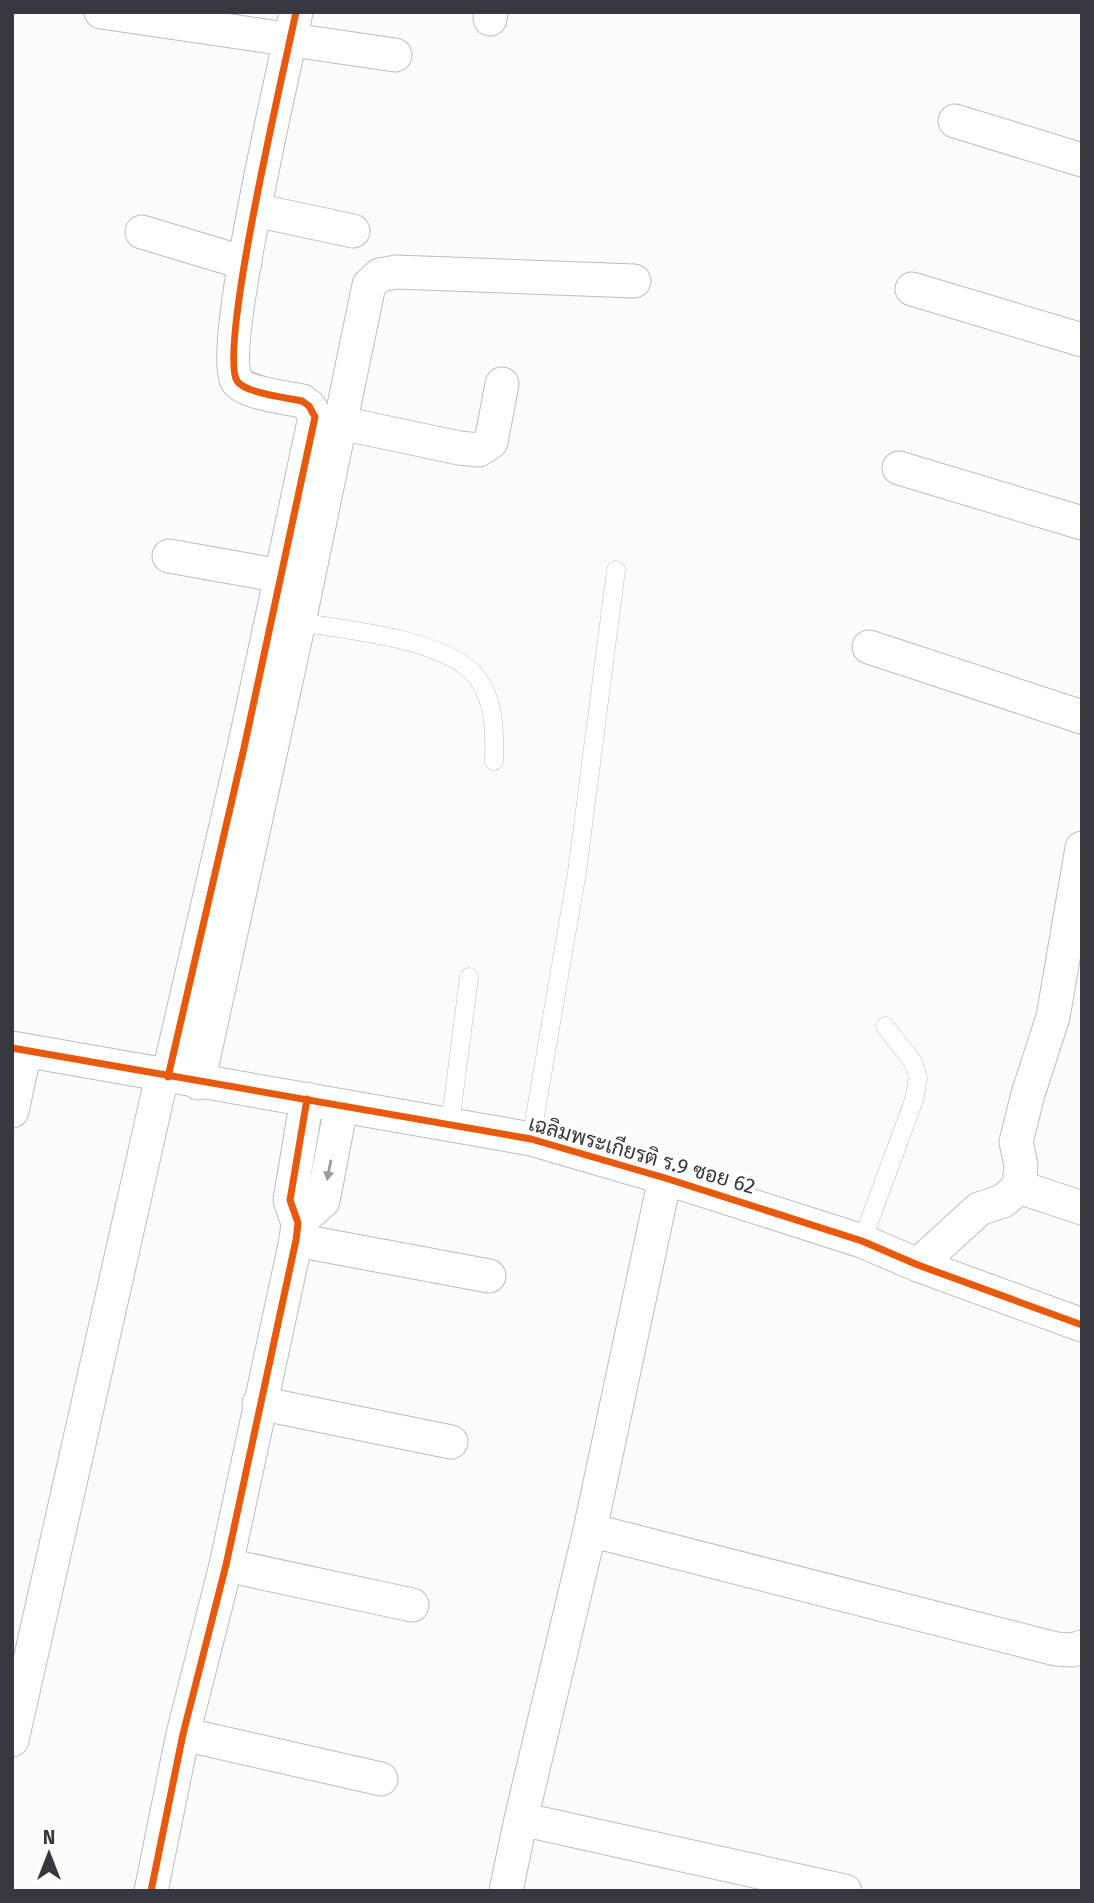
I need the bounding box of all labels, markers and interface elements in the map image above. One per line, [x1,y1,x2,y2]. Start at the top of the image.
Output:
street label: เฉลิมพระเกียรติ ร.9 ซอย 62 [526,1110,758,1200]
one-way arrow [323,1159,334,1181]
north arrow [14,1819,84,1889]
text: N [43,1826,55,1849]

